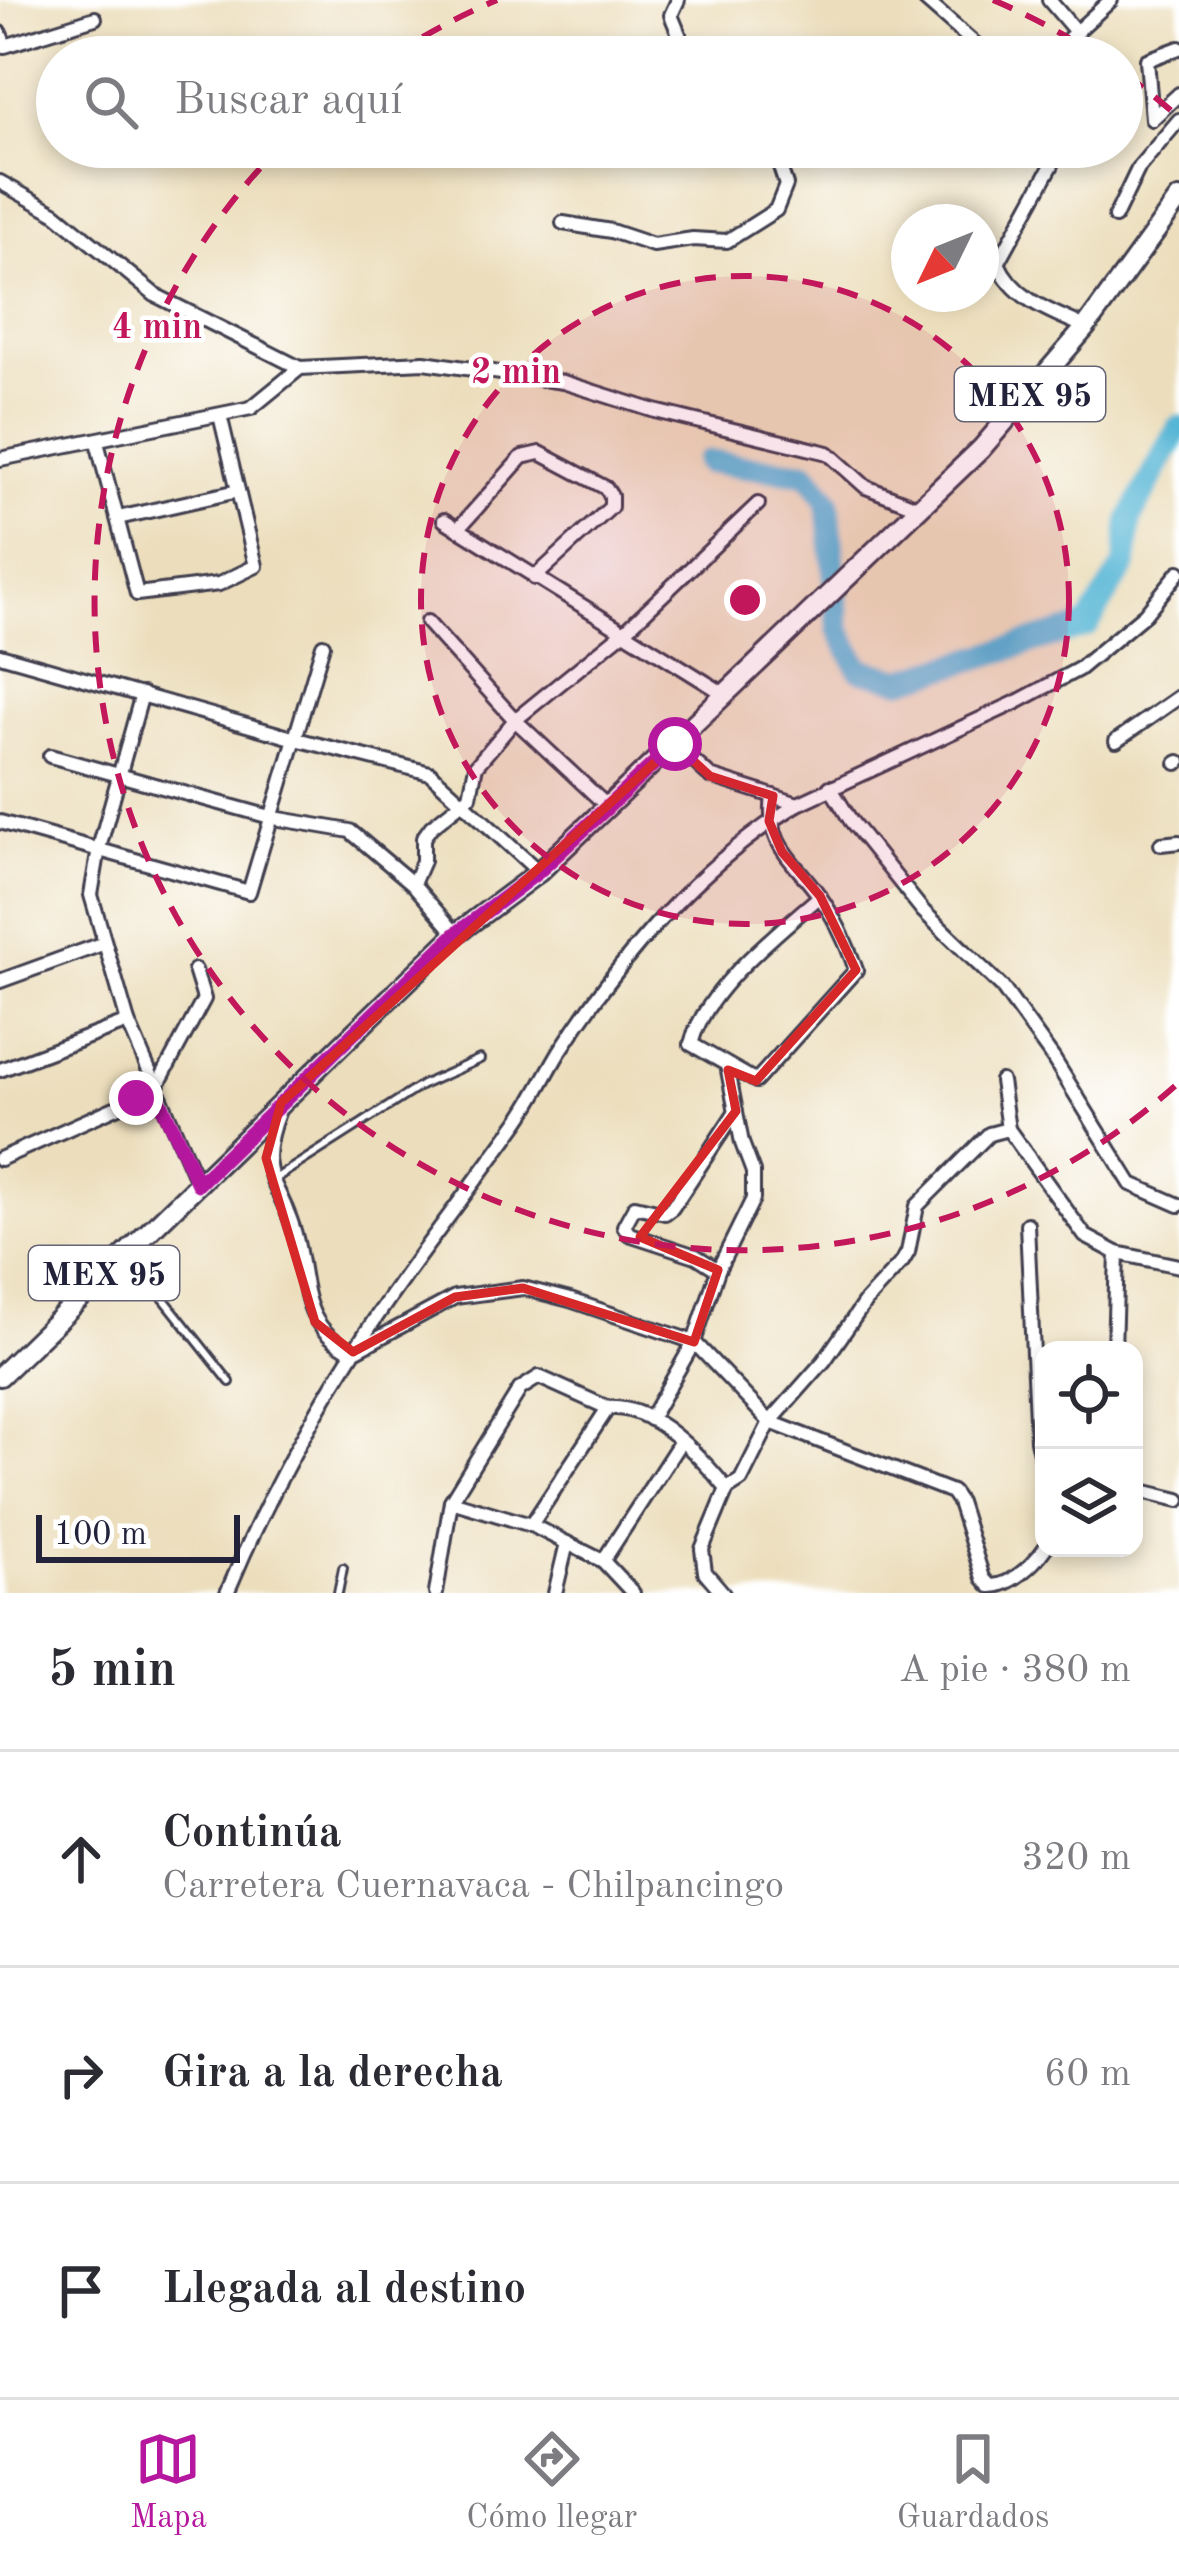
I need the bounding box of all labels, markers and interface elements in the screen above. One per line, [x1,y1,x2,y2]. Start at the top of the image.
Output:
search box [36,36,1143,168]
icon: search [78,69,144,135]
text: Buscar aquí [174,79,403,124]
north arrow [891,204,999,312]
text: 4 min [112,311,202,347]
text: 2 min [471,356,561,392]
road number: MEX 95 [955,367,1105,421]
centre of rings [724,579,766,621]
route start [648,717,702,771]
route end [109,1071,163,1125]
road number: MEX 95 [29,1246,179,1300]
map controls [1035,1341,1143,1557]
button: locate [1035,1341,1143,1449]
button: layers [1035,1449,1143,1557]
scale bar [36,1509,240,1562]
text: 100 m [54,1519,147,1552]
text: 5 min [48,1646,176,1697]
text: A pie · 380 m [899,1651,1131,1690]
text: Continúa [162,1812,342,1857]
icon: ahead [48,1826,114,1892]
text: 320 m [1021,1839,1131,1878]
text: Carretera Cuernavaca - Chilpancingo [162,1867,784,1906]
icon: right [48,2042,114,2108]
text: Gira a la derecha [162,2052,503,2097]
text: 60 m [1044,2055,1131,2094]
icon: arrive [48,2258,114,2324]
text: Llegada al destino [162,2268,526,2313]
tab: Mapa [130,2426,207,2539]
tab: Cómo llegar [466,2426,637,2539]
tab: Guardados [897,2426,1049,2539]

